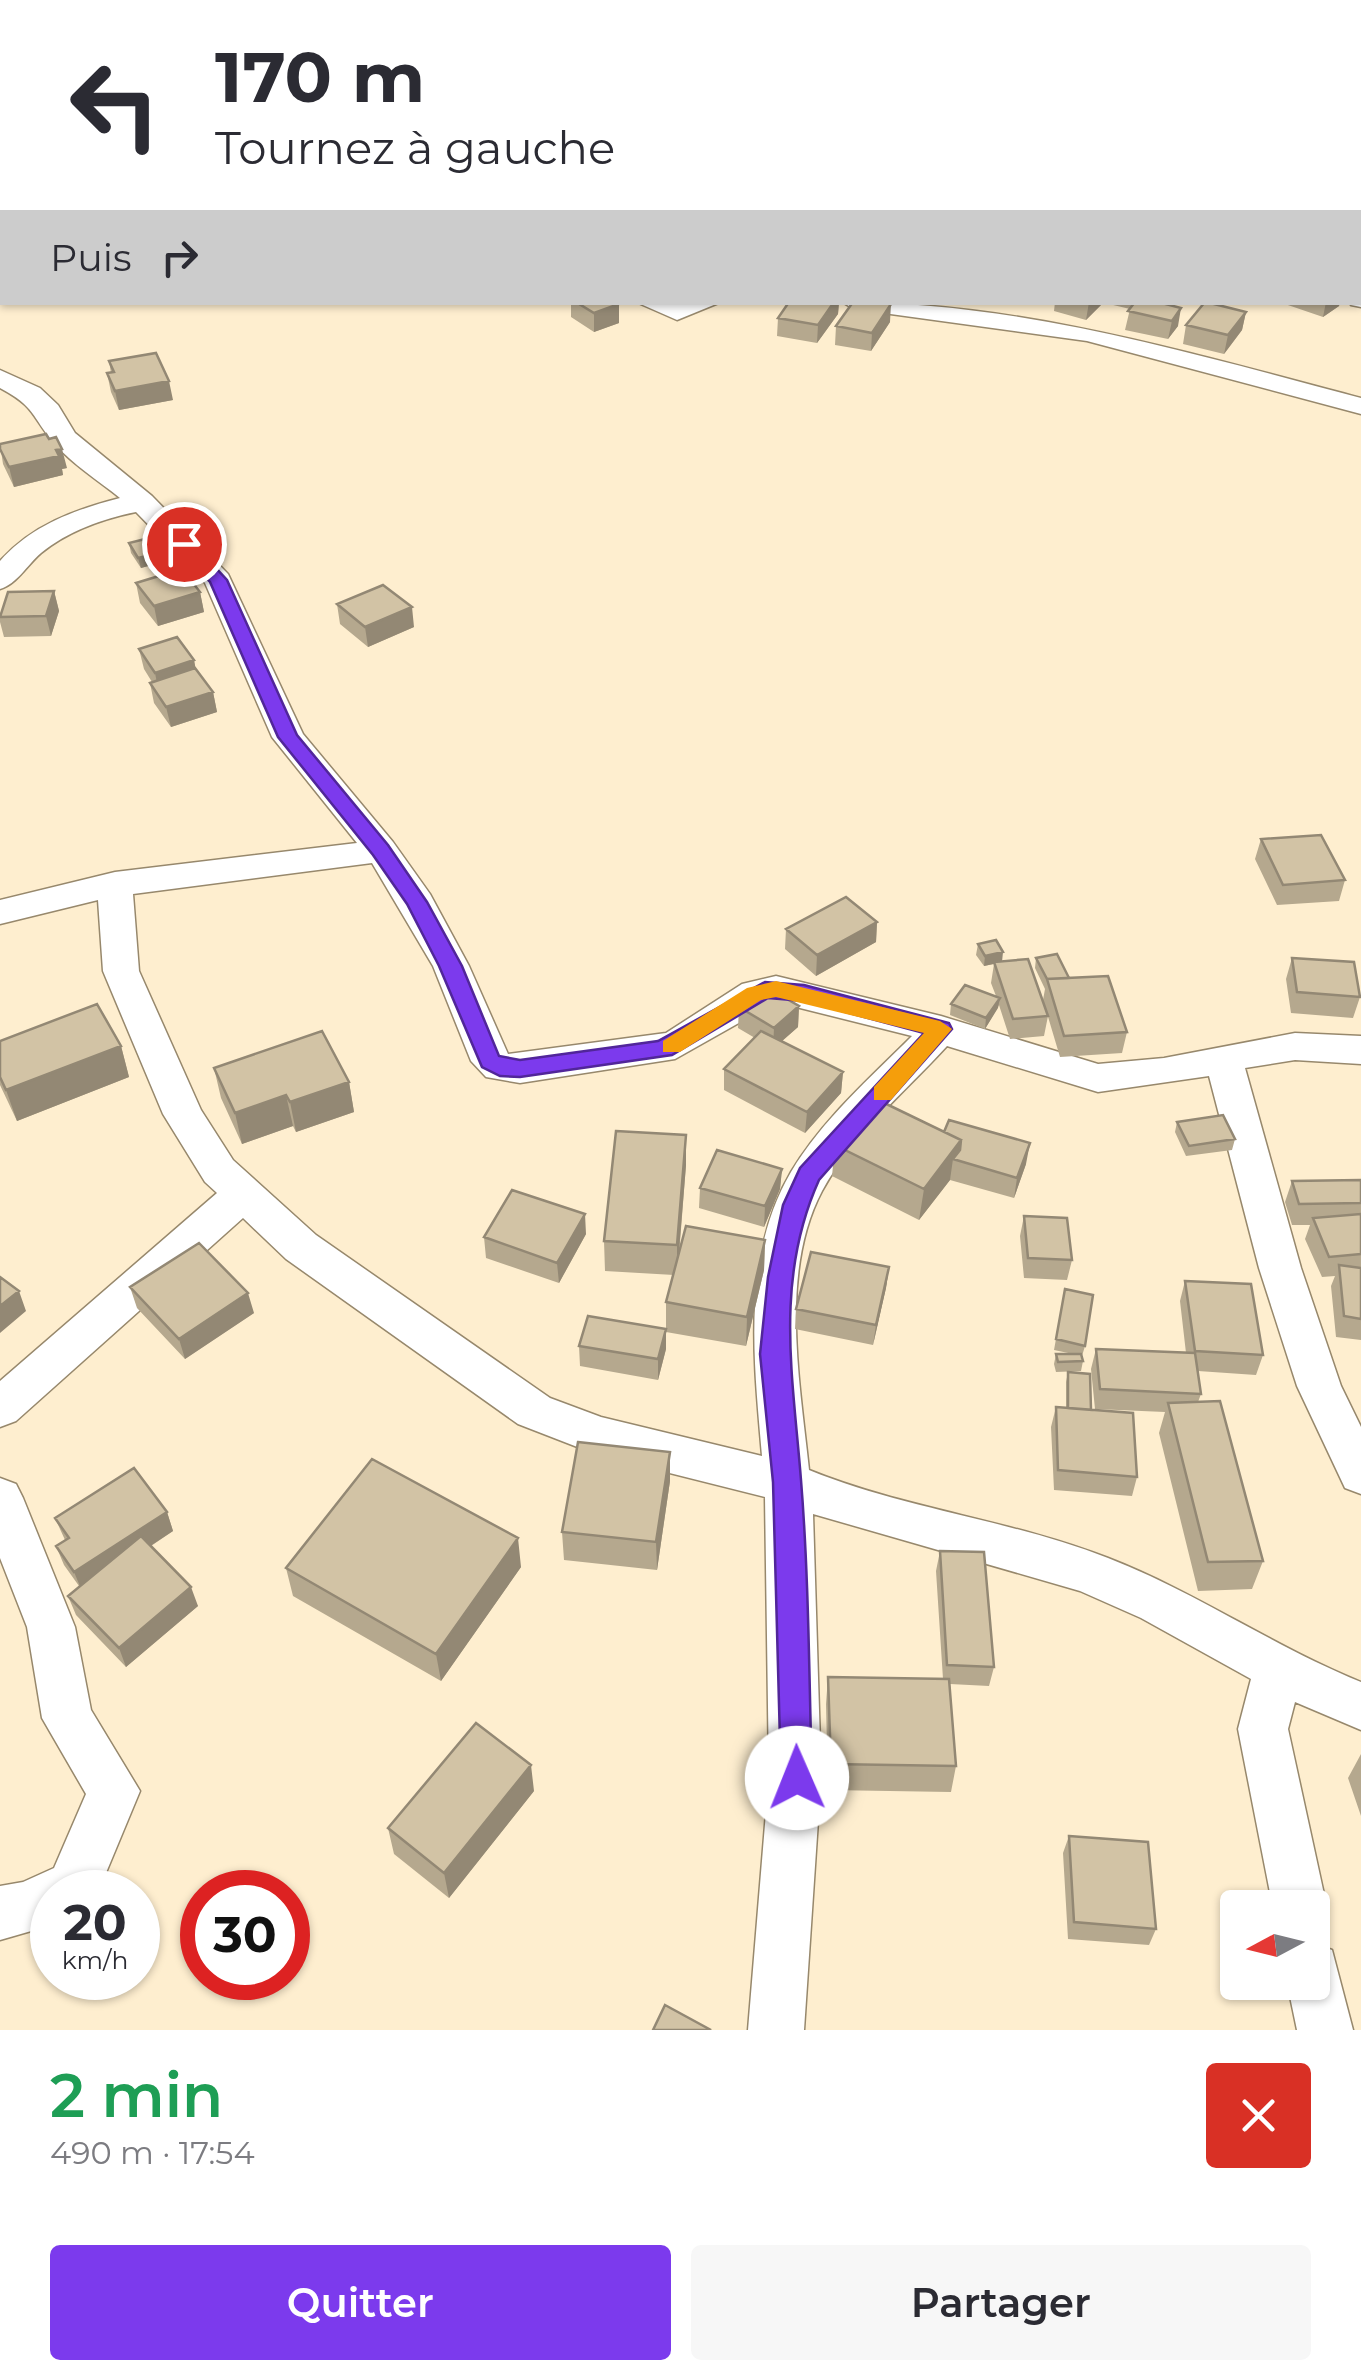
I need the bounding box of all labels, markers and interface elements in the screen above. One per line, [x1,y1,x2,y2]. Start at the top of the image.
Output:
text: 170 m [215,34,425,120]
icon: left [50,40,180,170]
text: Tournez à gauche [215,120,615,175]
icon: right [152,230,207,285]
text: Puis [50,234,132,281]
pin [142,502,227,587]
icon: arrive [157,517,212,572]
position arrow [745,1726,849,1830]
speed limit sign: 30 [180,1870,310,2000]
north arrow [1220,1890,1330,2000]
map controls [1220,1890,1330,2000]
text: 20 [63,1892,127,1953]
text: km/h [62,1945,128,1975]
text: 2 min [50,2059,223,2132]
button: close [1206,2063,1311,2168]
text: 490 m · 17:54 [50,2133,255,2172]
button: Quitter [50,2245,671,2360]
button: Partager [691,2245,1311,2360]

